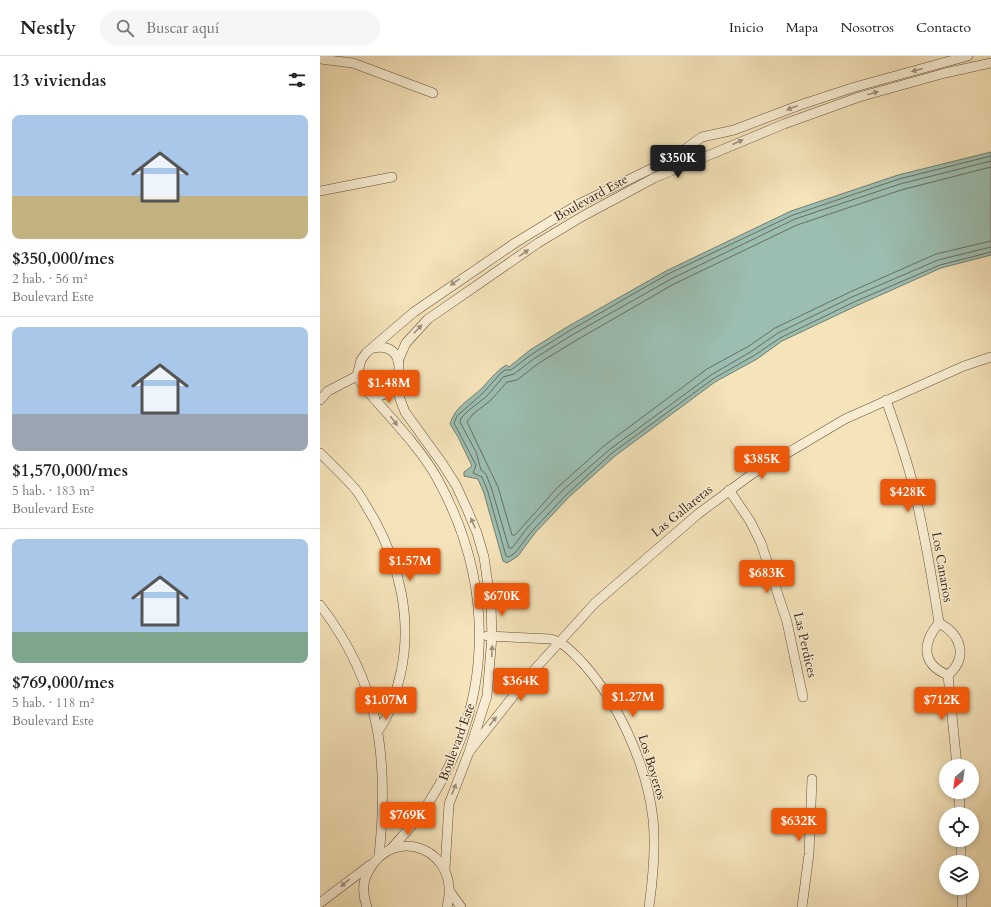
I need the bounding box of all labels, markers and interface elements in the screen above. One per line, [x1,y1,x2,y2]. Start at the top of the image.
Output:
search box [100,10,380,46]
text: Nestly [20,15,76,41]
icon: search [114,17,136,39]
text: Buscar aquí [146,18,219,38]
text: Inicio [729,18,764,37]
text: Mapa [786,18,818,37]
text: Nosotros [840,18,894,37]
text: Contacto [916,18,971,37]
one-way arrow [910,67,923,73]
text: 13 viviendas [12,69,106,92]
icon: filters [286,69,308,91]
one-way arrow [868,90,880,96]
one-way arrow [786,105,798,111]
one-way arrow [733,139,744,145]
icon: home [124,141,196,213]
pin: $350K [650,145,706,179]
text: $350K [659,149,697,167]
street label: Boulevard Este [551,170,631,226]
text: $350,000/mes [12,247,114,270]
one-way arrow [519,249,529,257]
text: 2 hab. · 56 m² [12,270,88,288]
one-way arrow [450,278,461,286]
text: Boulevard Este [12,288,94,306]
one-way arrow [414,324,423,334]
icon: home [124,353,196,425]
pin: $1.48M [356,370,422,404]
text: $1.48M [367,374,411,392]
one-way arrow [389,416,398,427]
pin: $385K [734,446,790,480]
text: $385K [743,450,781,468]
text: $1,570,000/mes [12,459,128,482]
pin: $428K [880,479,936,513]
street label: Las Gallaretas [648,481,716,541]
text: 5 hab. · 183 m² [12,482,94,500]
text: $428K [889,483,927,501]
text: Boulevard Este [12,500,94,518]
one-way arrow [469,517,475,529]
street label: Los Canarios [927,530,957,604]
pin: $1.57M [377,548,443,582]
text: $1.57M [388,552,432,570]
pin: $683K [739,560,795,594]
text: $683K [748,564,786,582]
icon: home [124,565,196,637]
pin: $670K [474,583,530,617]
text: $670K [483,587,521,605]
street label: Las Perdices [789,611,821,679]
one-way arrow [488,645,495,657]
pin: $364K [493,668,549,702]
text: $769,000/mes [12,671,114,694]
text: $364K [502,672,540,690]
pin: $1.27M [600,684,666,718]
pin: $1.07M [353,687,419,721]
pin: $712K [914,687,970,721]
text: $1.27M [611,688,655,706]
text: $1.07M [364,691,408,709]
text: $712K [923,691,961,709]
text: 5 hab. · 118 m² [12,694,94,712]
street label: Boulevard Este [435,700,480,784]
text: Boulevard Este [12,712,94,730]
one-way arrow [489,716,497,727]
street label: Los Boyeros [634,732,670,802]
north arrow [939,759,979,799]
map controls [939,759,979,895]
one-way arrow [451,782,457,794]
pin: $769K [380,802,436,836]
text: $769K [389,806,427,824]
button: locate [939,807,979,847]
pin: $632K [771,808,827,842]
text: $632K [780,812,818,830]
button: layers [939,855,979,895]
one-way arrow [340,879,351,888]

